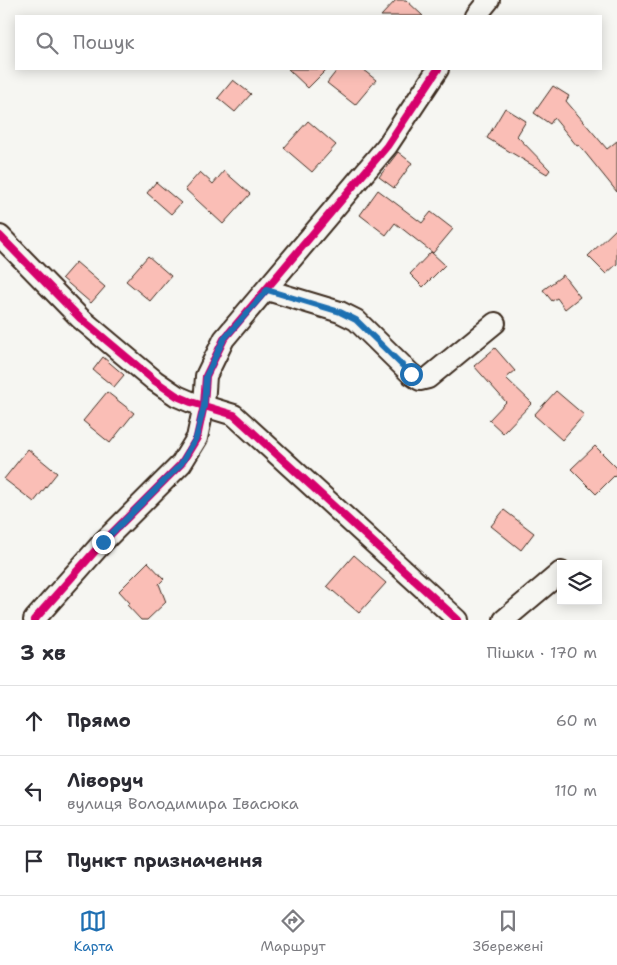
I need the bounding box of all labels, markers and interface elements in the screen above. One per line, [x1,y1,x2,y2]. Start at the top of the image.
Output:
search box [15,15,602,70]
icon: search [33,29,61,57]
text: Пошук [73,30,135,55]
route start [400,363,423,386]
route end [92,531,115,554]
map controls [557,560,602,605]
button: layers [557,560,602,605]
text: 3 хв [20,639,66,667]
text: Пішки · 170 m [487,642,597,663]
icon: ahead [20,707,48,735]
text: Прямо [67,708,131,733]
text: 60 m [556,710,597,731]
text: Ліворуч [67,768,143,793]
icon: left [20,777,48,805]
text: 110 m [554,780,597,801]
text: вулиця Володимира Івасюка [67,793,299,814]
icon: arrive [20,847,48,875]
text: Пункт призначення [67,848,263,873]
tab: Карта [73,907,114,955]
tab: Маршрут [260,907,326,955]
tab: Збережені [473,907,544,955]

